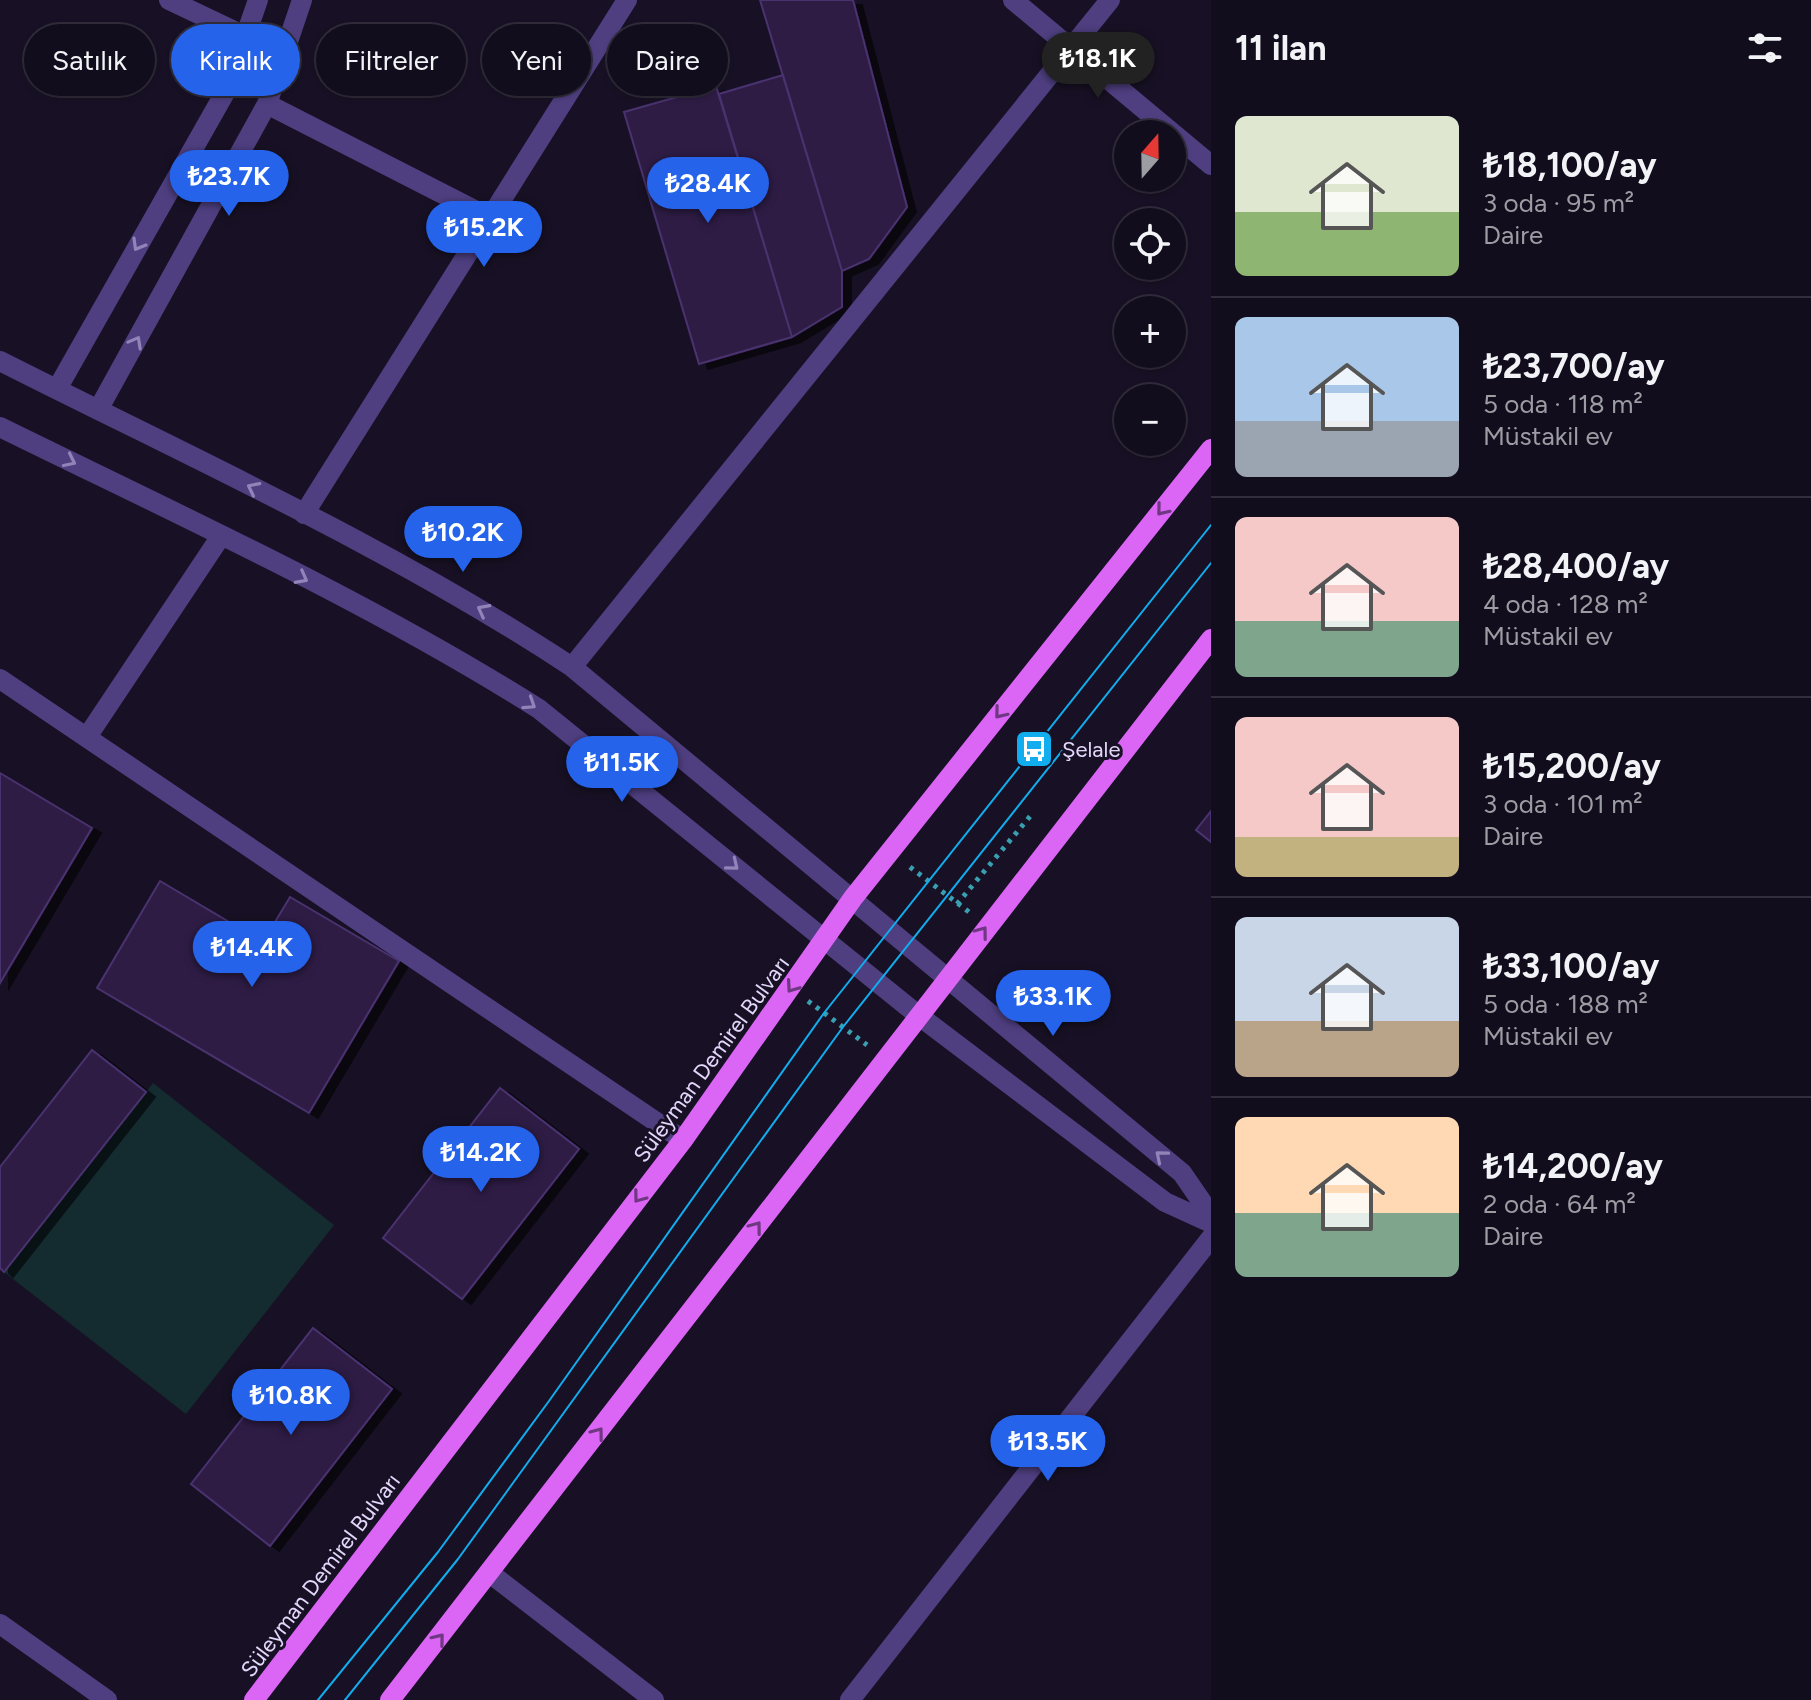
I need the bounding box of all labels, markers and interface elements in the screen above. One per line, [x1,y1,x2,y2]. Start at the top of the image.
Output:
chip: Satılık [24,24,155,96]
chip: Kiralık [171,24,300,96]
chip: Filtreler [316,24,466,96]
chip: Yeni [482,24,591,96]
chip: Daire [607,24,728,96]
icon: filters [1743,26,1787,70]
text: 11 ilan [1235,28,1327,69]
pin: ₺18.1K [1033,32,1163,100]
text: ₺18.1K [1060,42,1136,74]
north arrow [1114,120,1186,192]
map controls [1114,120,1186,456]
text: ₺18,100/ay [1483,145,1657,186]
icon: home [1299,148,1395,244]
pin: ₺23.7K [164,150,294,218]
pin: ₺28.4K [643,157,773,225]
text: ₺23.7K [188,160,270,192]
text: ₺28.4K [665,167,751,199]
text: 3 oda · 95 m² [1483,187,1634,219]
pin: ₺15.2K [419,201,549,269]
button: locate [1114,208,1186,280]
text: ₺15.2K [444,211,524,243]
text: Daire [1483,219,1543,251]
one-way arrow [133,237,148,251]
button: + [1114,296,1186,368]
one-way arrow [126,336,142,351]
text: ₺23,700/ay [1483,346,1665,387]
icon: home [1299,349,1395,445]
button: − [1114,384,1186,456]
text: 5 oda · 118 m² [1483,388,1643,420]
text: Müstakil ev [1483,420,1613,452]
one-way arrow [61,451,76,467]
one-way arrow [247,483,262,498]
one-way arrow [1158,501,1172,516]
pin: ₺10.2K [398,506,528,574]
text: ₺10.2K [422,516,504,548]
text: ₺28,400/ay [1483,546,1669,587]
icon: home [1299,549,1395,645]
one-way arrow [294,569,308,584]
text: 4 oda · 128 m² [1483,588,1648,620]
one-way arrow [477,604,492,620]
text: Müstakil ev [1483,620,1613,652]
one-way arrow [521,694,535,709]
one-way arrow [996,704,1010,719]
bus stop icon: Şelale [1013,728,1055,770]
pin: ₺11.5K [557,736,687,804]
place label: Şelale [1062,736,1120,763]
text: ₺11.5K [584,746,660,778]
text: ₺15,200/ay [1483,746,1661,787]
icon: home [1299,749,1395,845]
text: 3 oda · 101 m² [1483,788,1643,820]
text: Daire [1483,820,1543,852]
one-way arrow [724,856,739,870]
pin: ₺14.4K [187,921,317,989]
one-way arrow [973,926,987,941]
text: ₺14.4K [211,931,293,963]
text: ₺33,100/ay [1483,946,1659,987]
icon: home [1299,949,1395,1045]
street label: Süleyman Demirel Bulvarı [628,951,795,1167]
pin: ₺33.1K [988,970,1118,1038]
one-way arrow [787,979,802,993]
text: ₺33.1K [1014,980,1092,1012]
text: 5 oda · 188 m² [1483,988,1648,1020]
text: Müstakil ev [1483,1020,1613,1052]
pin: ₺14.2K [416,1126,546,1194]
text: ₺14.2K [440,1136,522,1168]
text: ₺14,200/ay [1483,1146,1663,1187]
icon: home [1299,1149,1395,1245]
one-way arrow [1156,1151,1170,1166]
one-way arrow [635,1188,649,1203]
text: 2 oda · 64 m² [1483,1188,1636,1220]
text: Daire [1483,1220,1543,1252]
one-way arrow [746,1221,760,1236]
pin: ₺10.8K [226,1369,356,1437]
text: ₺10.8K [250,1379,332,1411]
pin: ₺13.5K [983,1415,1113,1483]
text: ₺13.5K [1008,1425,1088,1457]
one-way arrow [588,1428,602,1442]
street label: Süleyman Demirel Bulvarı [235,1468,406,1682]
one-way arrow [429,1633,443,1648]

